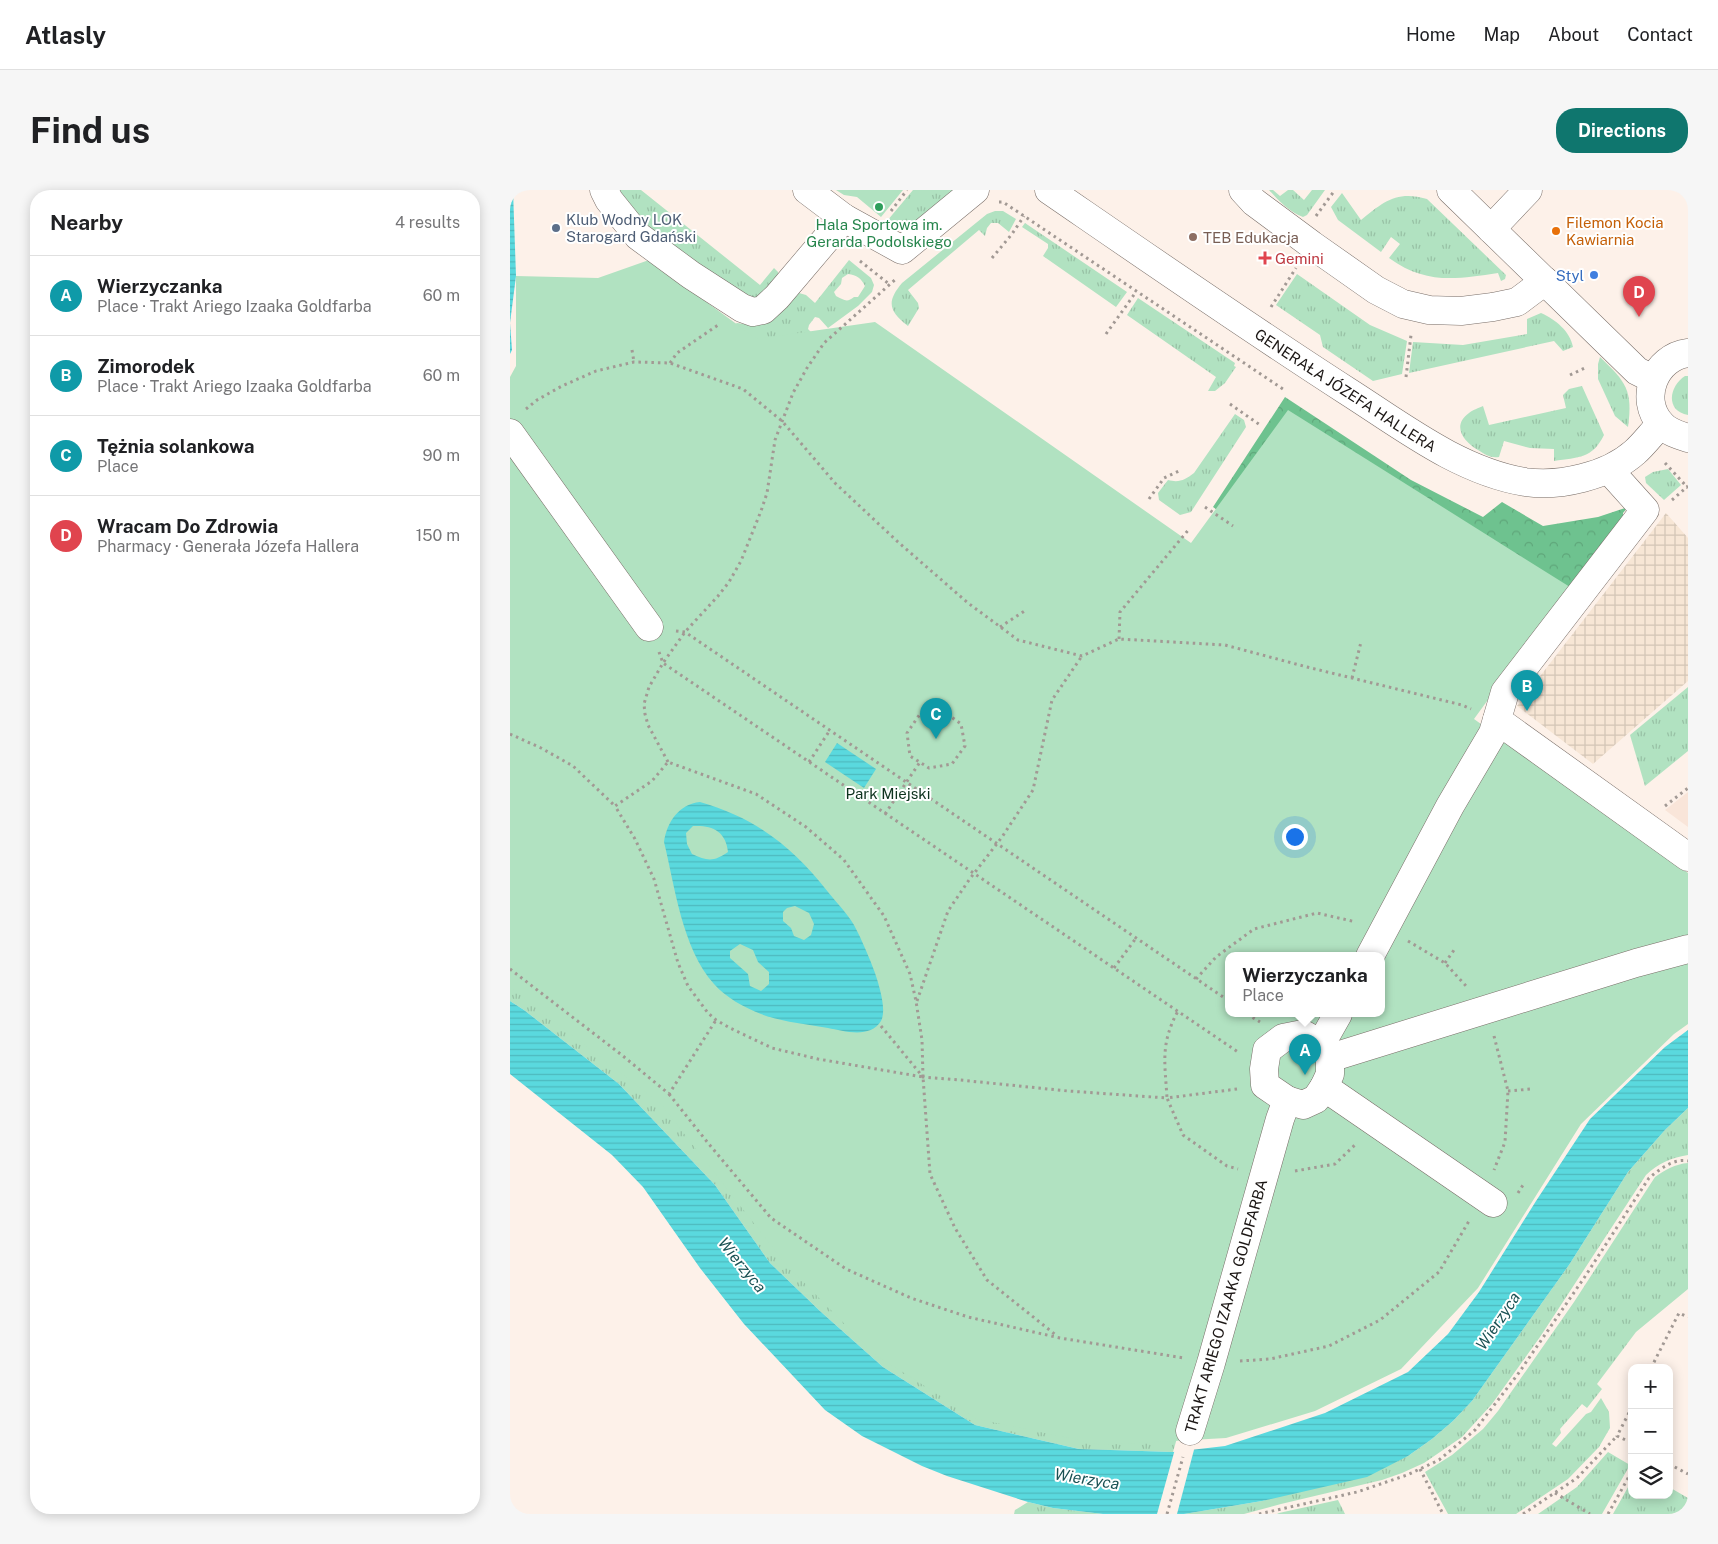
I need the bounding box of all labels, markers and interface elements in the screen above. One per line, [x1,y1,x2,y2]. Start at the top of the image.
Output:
text: Atlasly [25,21,106,49]
text: Home [1406,24,1456,45]
text: Map [1484,24,1520,45]
text: About [1548,24,1599,45]
text: Contact [1627,24,1693,45]
button: Directions [1556,108,1688,153]
text: Find us [30,110,150,151]
marker: Hala Sportowa im. Gerarda Podolskiego [873,201,885,213]
text: Nearby [50,210,123,235]
place label: Klub Wodny LOK Starogard Gdański [566,211,696,245]
text: 4 results [395,213,460,232]
place label: Filemon Kocia Kawiarnia [1566,214,1664,248]
place label: Hala Sportowa im. Gerarda Podolskiego [806,216,952,250]
marker: Klub Wodny LOK Starogard Gdański [550,222,562,234]
marker: Filemon Kocia Kawiarnia [1550,225,1562,237]
place label: TEB Edukacja [1203,229,1299,246]
marker: TEB Edukacja [1187,231,1199,243]
place label: Gemini [1275,250,1324,267]
marker: Gemini [1259,252,1271,264]
place label: Styl [1556,267,1584,284]
marker: Styl [1588,269,1600,281]
text: Wierzyczanka [97,275,222,297]
pin: D [1623,276,1655,317]
text: A [60,286,72,305]
text: 60 m [423,286,460,305]
text: Place · Trakt Ariego Izaaka Goldfarba [97,297,372,316]
street label: GENERAŁA JÓZEFA HALLERA [1252,325,1440,455]
text: Zimorodek [97,355,195,377]
text: B [61,366,71,385]
text: 60 m [423,366,460,385]
text: Place · Trakt Ariego Izaaka Goldfarba [97,377,372,396]
text: Tężnia solankowa [97,435,254,457]
text: C [60,446,72,465]
text: 90 m [423,446,460,465]
text: Place [97,457,139,476]
text: Wracam Do Zdrowia [97,515,278,537]
text: D [60,526,72,545]
text: 150 m [416,526,460,545]
text: Pharmacy · Generała Józefa Hallera [97,537,359,556]
pin: B [1511,670,1543,711]
pin: C [920,698,952,739]
park label: Park Miejski [846,785,930,802]
your location [1282,824,1308,850]
popup [1225,952,1385,1017]
text: Wierzyczanka [1242,964,1368,986]
text: Place [1242,986,1284,1005]
pin: A [1289,1034,1321,1075]
street label: TRAKT ARIEGO IZAAKA GOLDFARBA [1182,1177,1271,1435]
water label: Wierzyca [714,1234,770,1296]
water label: Wierzyca [1472,1289,1524,1353]
map controls [1628,1364,1673,1499]
button: + [1628,1364,1673,1409]
button: − [1628,1409,1673,1454]
button: layers [1628,1454,1673,1499]
water label: Wierzyca [1053,1465,1121,1493]

